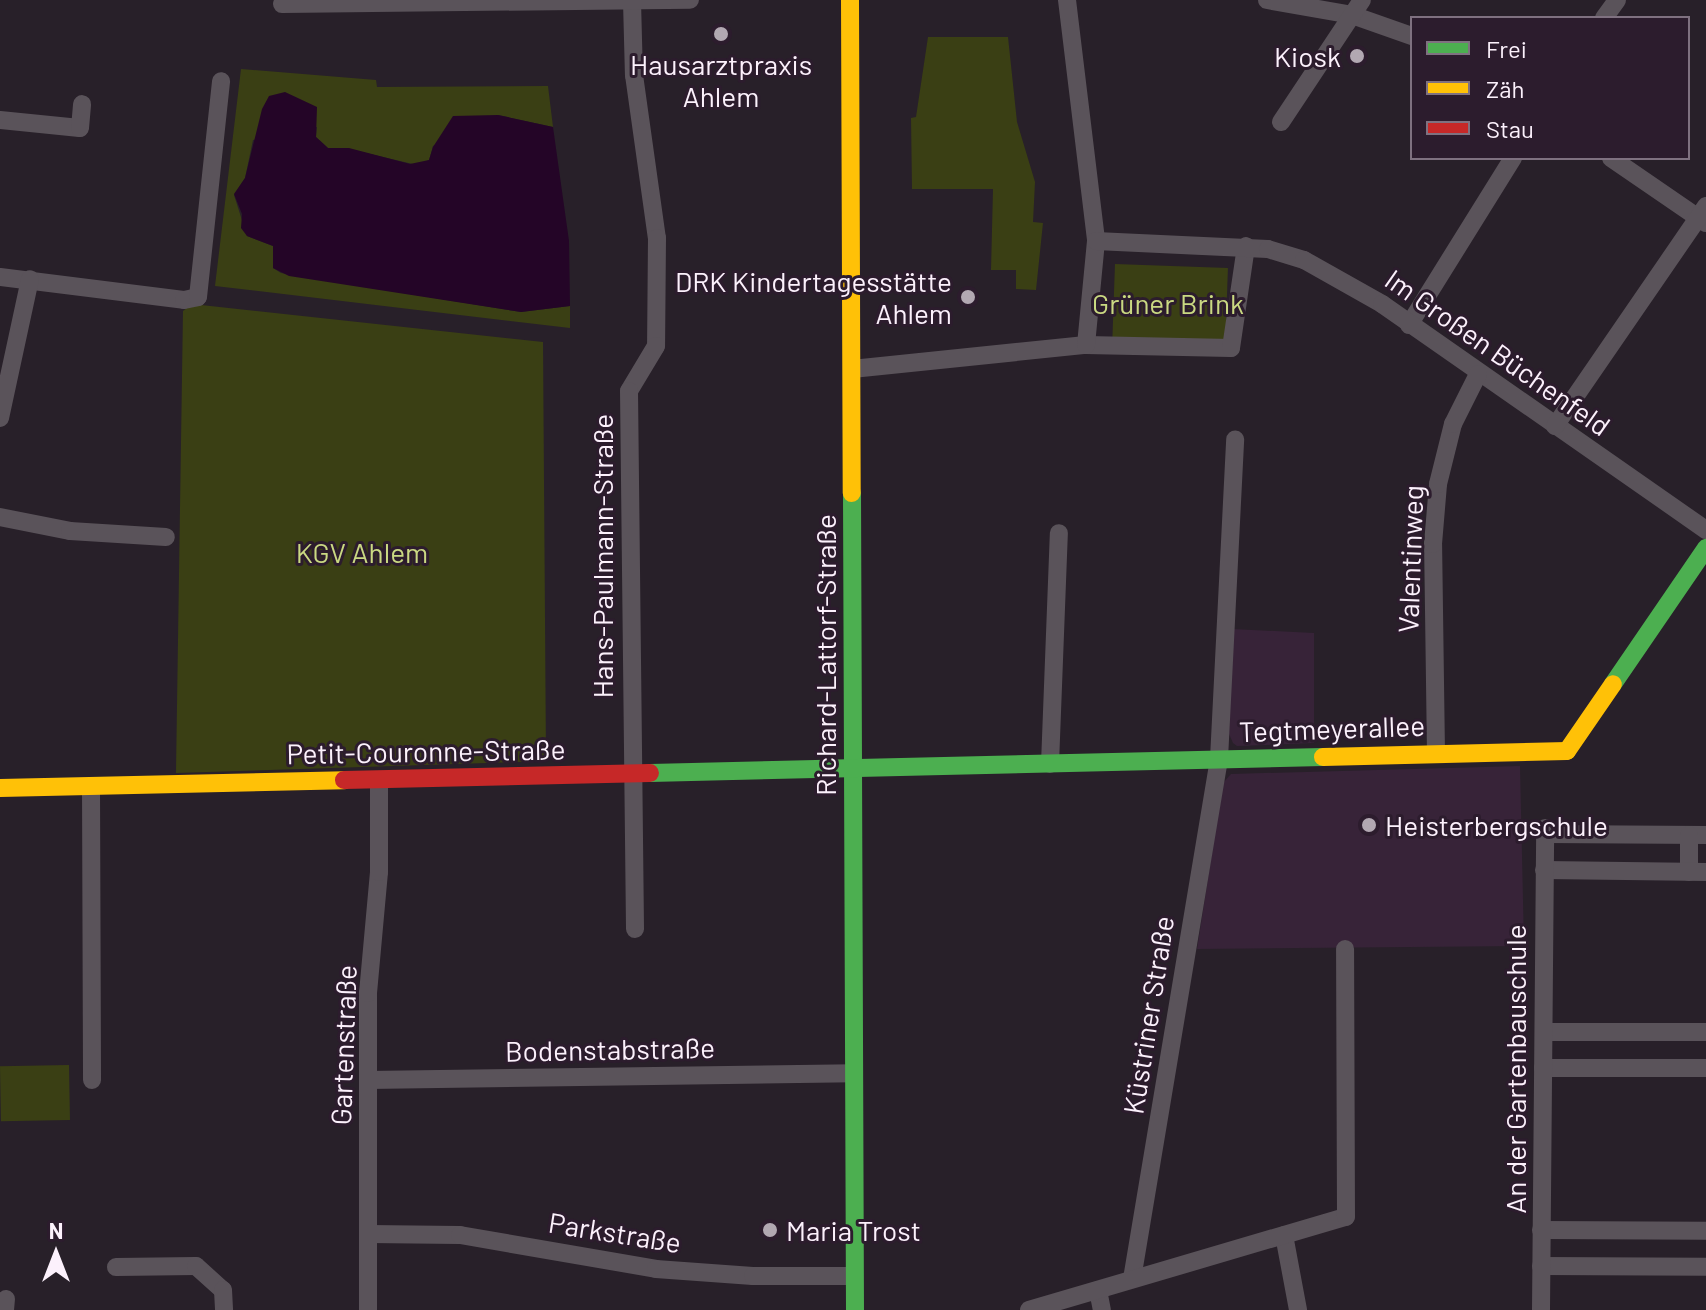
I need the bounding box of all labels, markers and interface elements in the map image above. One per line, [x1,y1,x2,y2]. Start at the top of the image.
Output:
legend [1410,16,1690,160]
marker: Hausarztpraxis Ahlem [712,25,730,43]
text: Frei [1486,34,1527,63]
place label: Kiosk [1274,39,1341,73]
place label: Hausarztpraxis Ahlem [630,47,812,113]
marker: Kiosk [1348,47,1366,65]
text: Zäh [1486,74,1524,103]
text: Stau [1486,114,1534,143]
street label: Im Großen Büchenfeld [1379,262,1617,442]
place label: DRK Kindertagesstätte Ahlem [675,264,952,330]
park label: Grüner Brink [1092,286,1244,320]
marker: DRK Kindertagesstätte Ahlem [959,288,977,306]
street label: Hans-Paulmann-Straße [585,414,619,698]
street label: Valentinweg [1391,485,1429,633]
street label: Richard-Lattorf-Straße [808,514,842,796]
park label: KGV Ahlem [296,535,428,569]
street label: Tegtmeyerallee [1238,708,1426,748]
street label: Petit-Couronne-Straße [286,732,566,770]
place label: Heisterbergschule [1385,808,1608,842]
marker: Heisterbergschule [1360,816,1378,834]
street label: Küstriner Straße [1116,913,1180,1117]
street label: An der Gartenbauschule [1498,924,1532,1214]
street label: Gartenstraße [323,964,363,1126]
street label: Bodenstabstraße [505,1030,715,1068]
street label: Parkstraße [546,1205,684,1259]
place label: Maria Trost [786,1213,921,1247]
north arrow [16,1214,96,1294]
text: N [49,1217,63,1243]
marker: Maria Trost [761,1221,779,1239]

